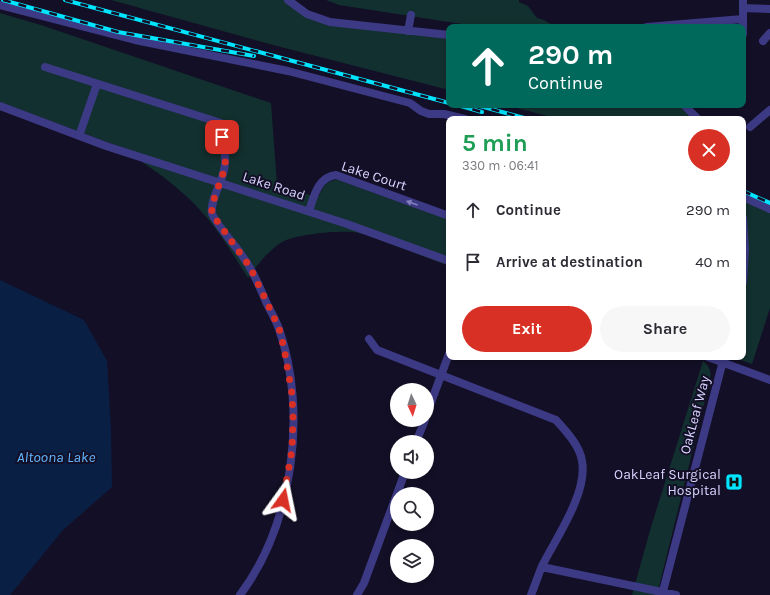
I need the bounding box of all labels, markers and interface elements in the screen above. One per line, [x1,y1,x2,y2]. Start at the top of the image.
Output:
text: 290 m [528,38,613,71]
icon: ahead [462,40,514,92]
text: Continue [528,72,603,94]
pin [205,120,239,154]
icon: arrive [211,126,233,148]
text: 5 min [462,129,528,157]
button: close [688,129,730,171]
street label: Lake Court [339,157,409,195]
text: 330 m · 06:41 [462,158,539,173]
street label: Lake Road [241,168,307,204]
one-way arrow [406,199,418,205]
icon: ahead [462,199,484,221]
text: Continue [496,201,561,219]
text: 290 m [686,201,730,219]
icon: arrive [462,251,484,273]
text: Arrive at destination [496,253,643,271]
text: 40 m [695,253,730,271]
button: Exit [462,306,592,352]
button: Share [600,306,730,352]
street label: OakLeaf Way [676,373,714,456]
north arrow [390,383,434,427]
map controls [390,383,434,583]
button: sound [390,435,434,479]
water label: Altoona Lake [17,448,95,466]
place label: OakLeaf Surgical Hospital [614,466,721,499]
hospital icon: OakLeaf Surgical Hospital [724,472,744,492]
position arrow [262,479,304,521]
button: search [390,487,434,531]
button: layers [390,539,434,583]

